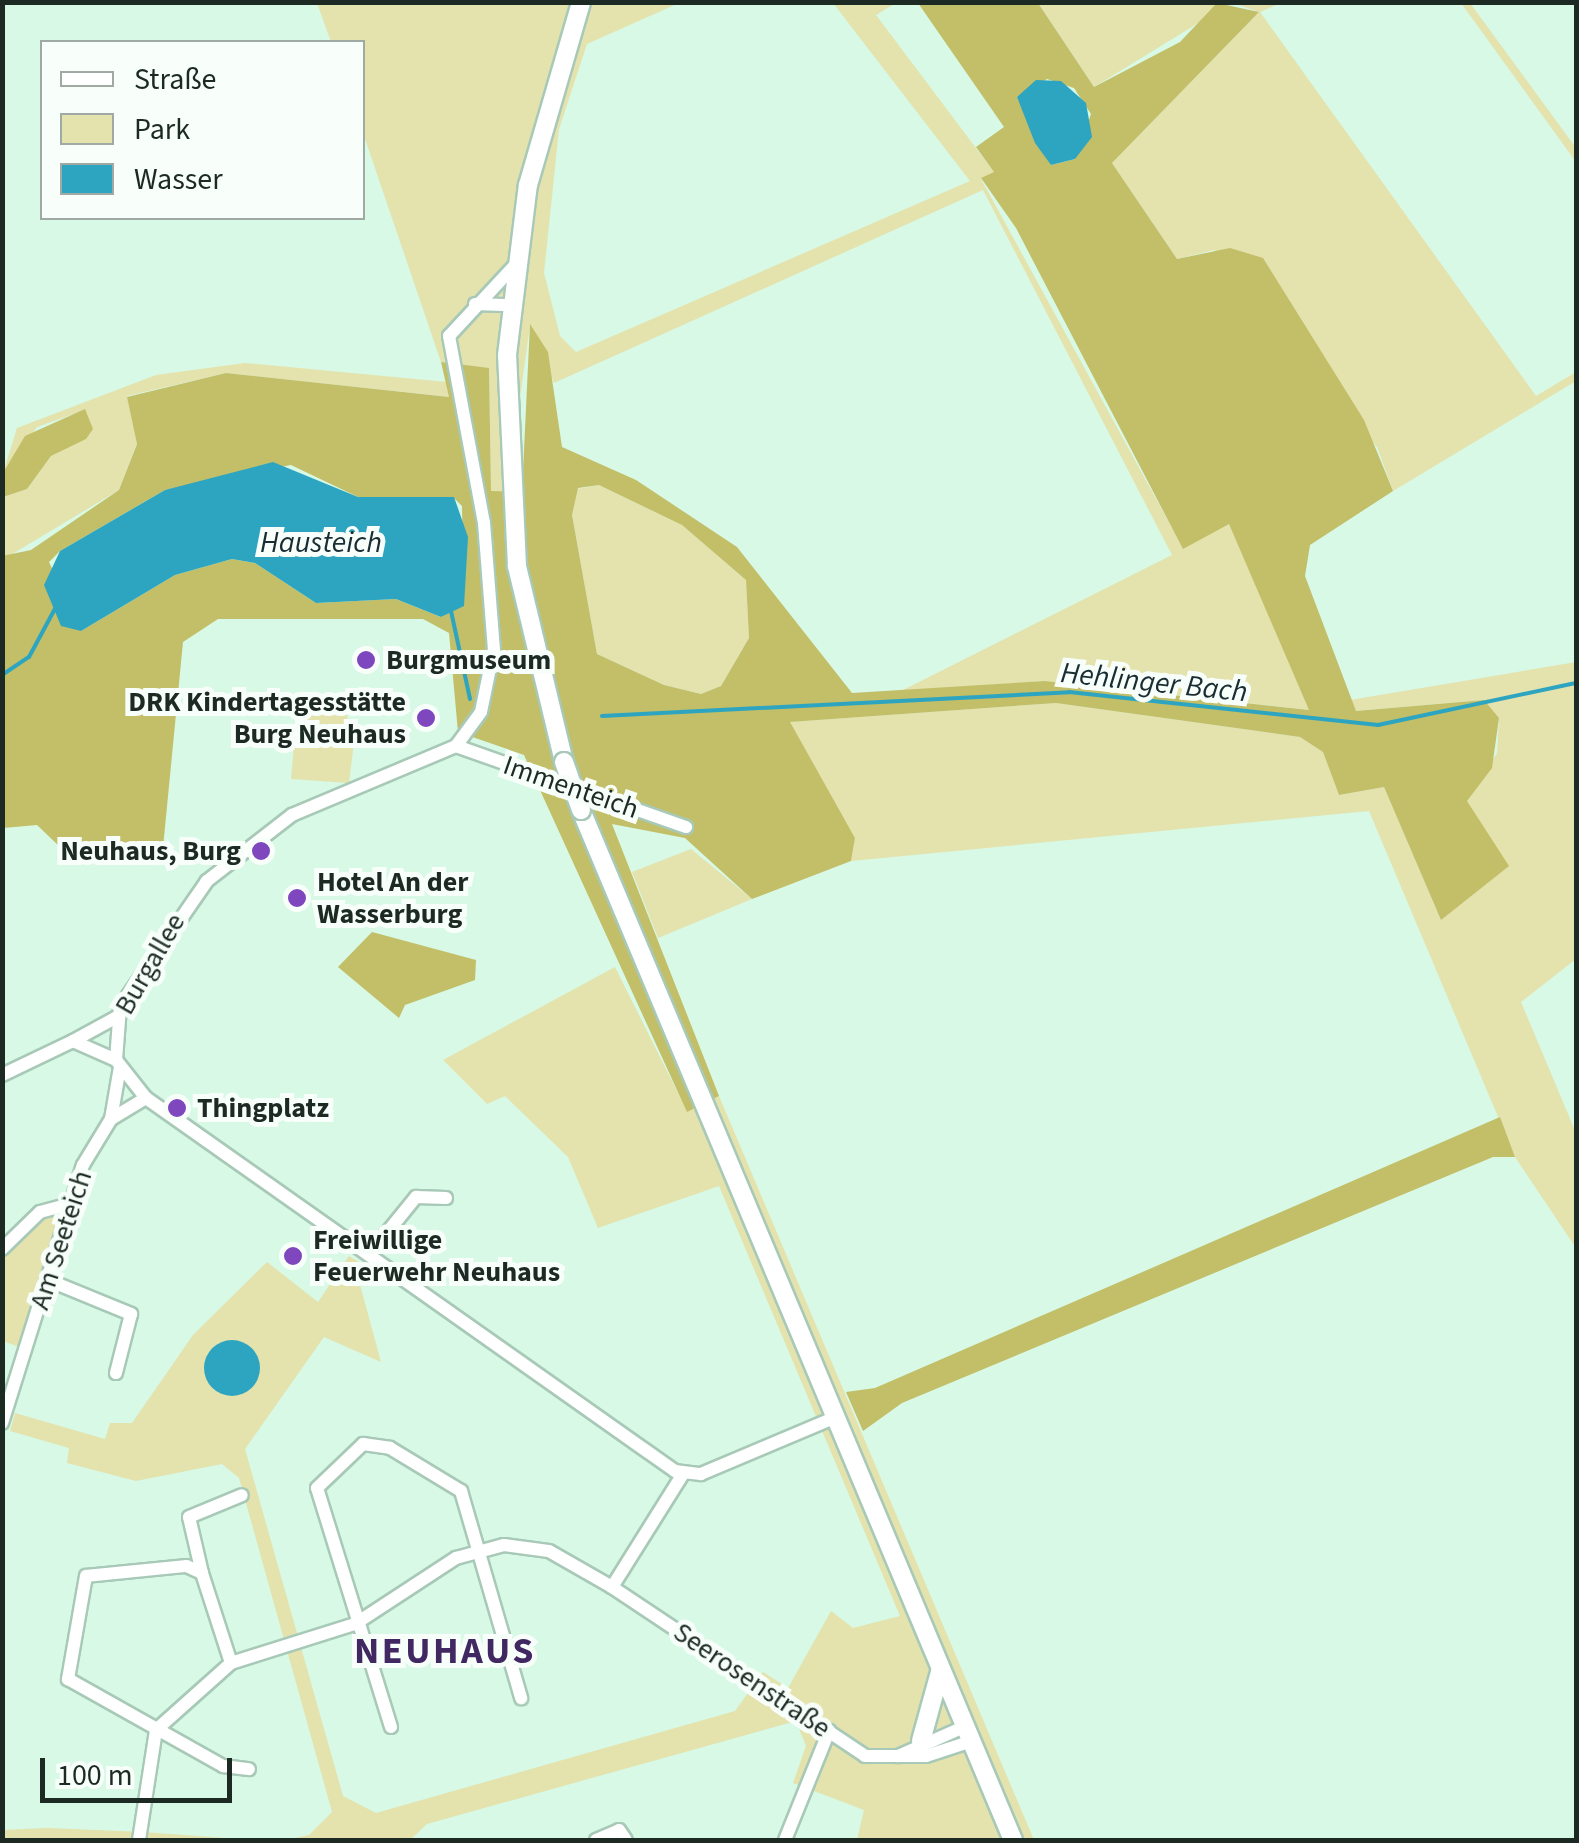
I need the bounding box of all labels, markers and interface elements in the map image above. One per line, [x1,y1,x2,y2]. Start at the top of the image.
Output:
legend [40,40,365,220]
text: Straße [134,58,216,101]
text: Park [134,108,190,151]
text: Wasser [134,158,223,201]
water label: Hausteich [260,525,382,561]
place label: Burgmuseum [386,643,551,677]
marker: Burgmuseum [355,649,377,671]
water label: Hehlinger Bach [1059,655,1249,711]
place label: DRK Kindertagesstätte Burg Neuhaus [128,685,406,751]
marker: DRK Kindertagesstätte Burg Neuhaus [415,707,437,729]
street label: Immenteich [499,748,643,826]
place label: Neuhaus, Burg [60,834,241,868]
marker: Neuhaus, Burg [250,840,272,862]
place label: Hotel An der Wasserburg [317,865,468,931]
marker: Hotel An der Wasserburg [286,887,308,909]
street label: Burgallee [108,908,192,1020]
place label: Thingplatz [197,1091,329,1125]
marker: Thingplatz [166,1097,188,1119]
street label: Am Seeteich [23,1166,99,1314]
place label: Freiwillige Feuerwehr Neuhaus [313,1223,560,1289]
marker: Freiwillige Feuerwehr Neuhaus [282,1245,304,1267]
street label: Seerosenstraße [667,1615,837,1745]
district label: NEUHAUS [354,1629,536,1675]
scale bar [45,1738,238,1800]
text: 100 m [57,1754,133,1797]

